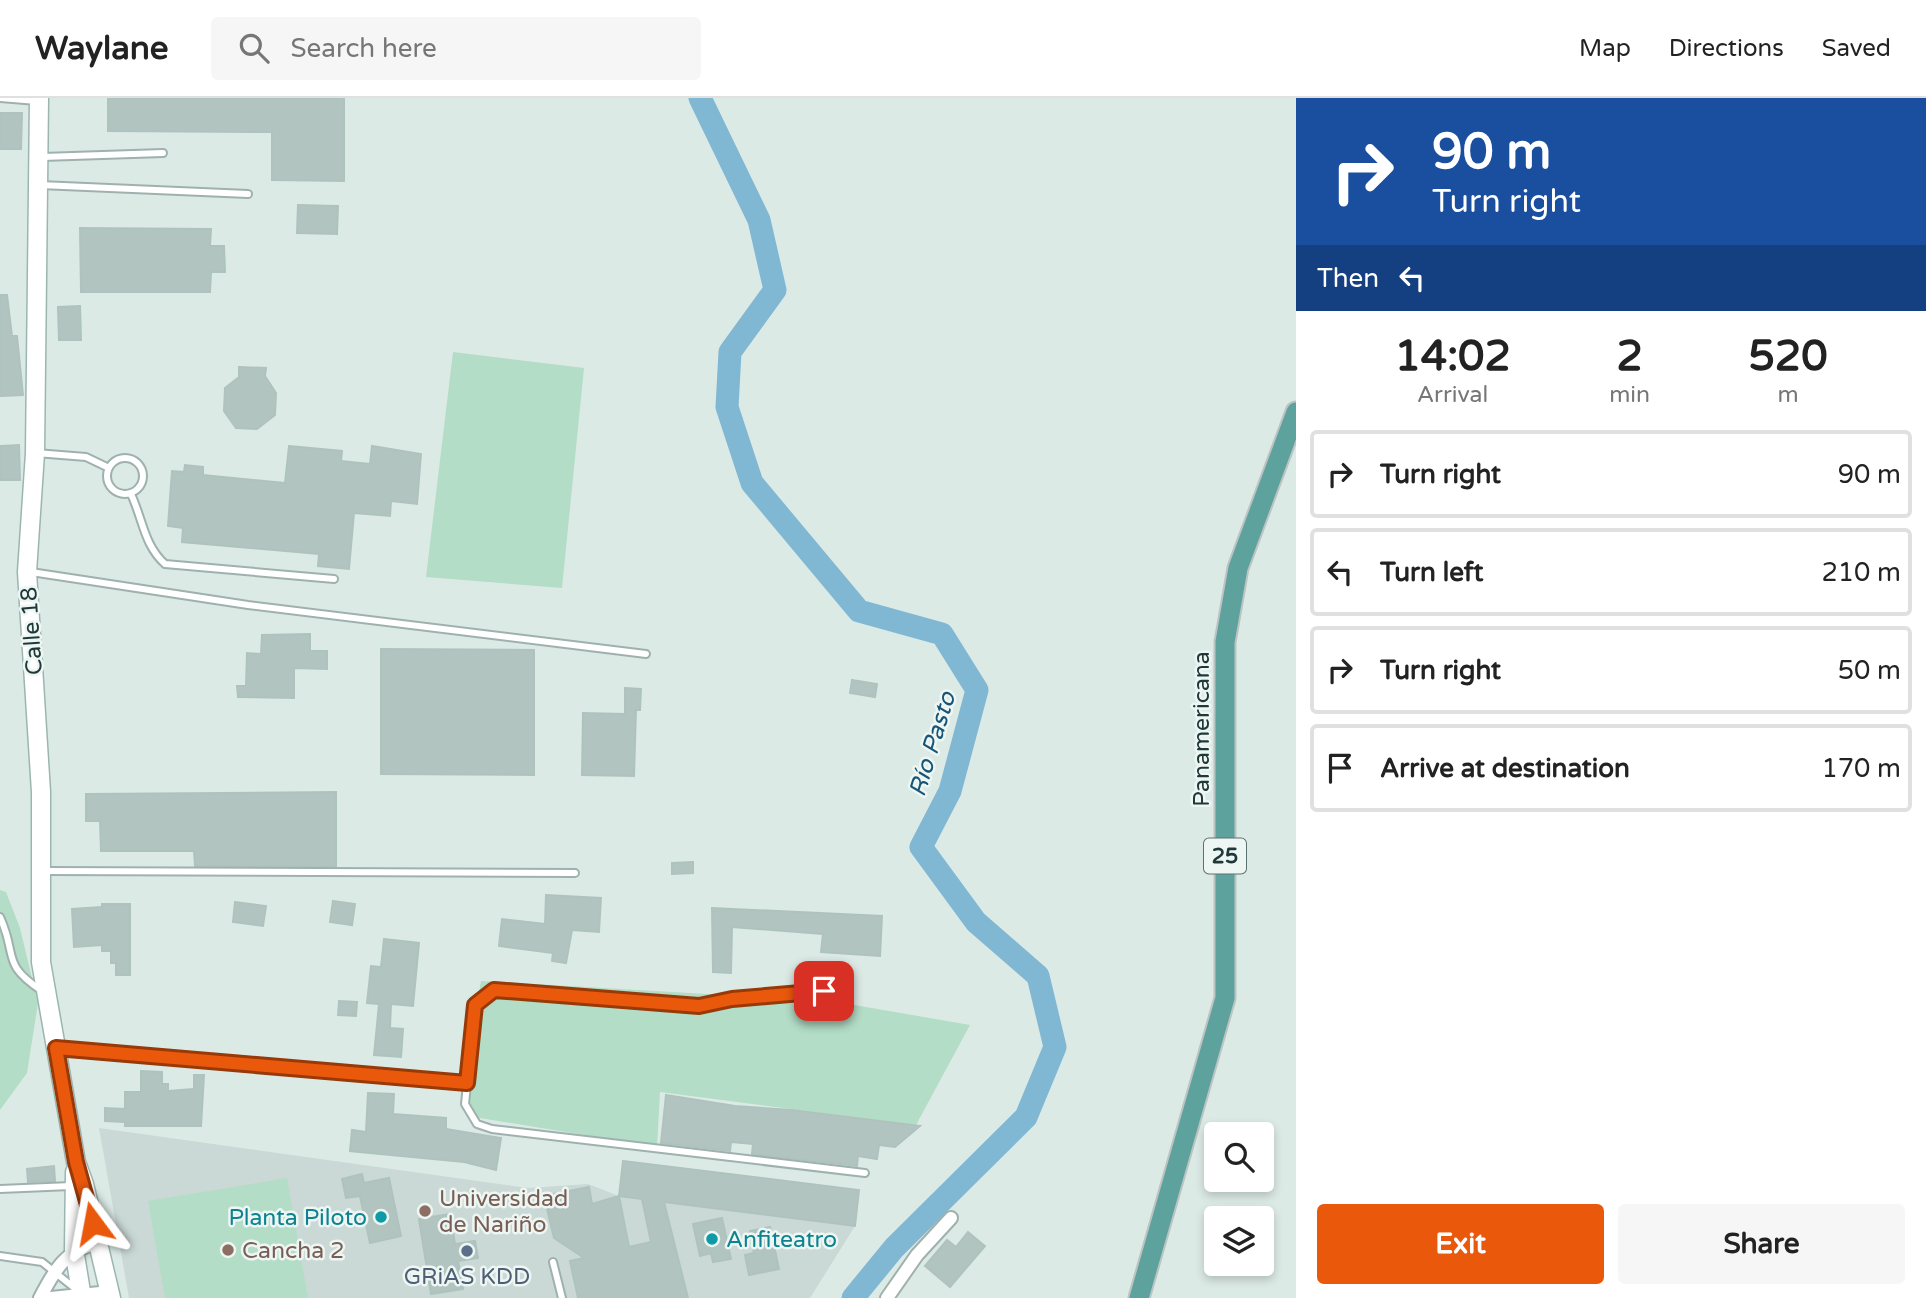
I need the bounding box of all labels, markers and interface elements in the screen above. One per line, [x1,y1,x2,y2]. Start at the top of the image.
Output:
search box [211,17,701,80]
text: Waylane [35,29,169,68]
icon: search [235,29,273,67]
text: Search here [291,33,437,64]
text: Map [1579,34,1631,63]
text: Directions [1669,34,1784,63]
text: Saved [1822,34,1891,63]
text: 90 m [1432,123,1551,182]
icon: right [1317,126,1408,217]
text: Turn right [1432,183,1581,221]
icon: left [1393,259,1431,297]
text: Then [1317,263,1379,294]
text: 14:02 [1394,331,1511,382]
text: 2 [1616,331,1643,382]
text: 520 [1748,331,1828,382]
text: Arrival [1417,381,1488,409]
text: min [1609,381,1650,409]
text: m [1777,381,1799,409]
icon: right [1321,455,1359,493]
text: Turn right [1380,459,1501,490]
text: 90 m [1838,459,1901,490]
icon: left [1321,553,1359,591]
text: Turn left [1380,557,1483,588]
text: 210 m [1821,557,1901,588]
street label: Calle 18 [15,586,49,676]
street label: Panamericana [1188,651,1216,807]
icon: right [1321,651,1359,689]
text: Turn right [1380,655,1501,686]
text: 50 m [1838,655,1901,686]
water label: Río Pasto [903,687,963,800]
icon: arrive [1321,749,1359,787]
text: Arrive at destination [1380,753,1630,784]
text: 170 m [1821,753,1901,784]
road number: 25 [1204,838,1246,874]
pin [794,961,854,1021]
icon: arrive [805,972,843,1010]
map controls [1204,1122,1274,1276]
button: search [1204,1122,1274,1192]
place label: Universidad de Nariño [439,1185,568,1239]
position arrow [56,1186,130,1260]
marker: Universidad de Nariño [417,1203,433,1219]
place label: Planta Piloto [228,1204,367,1232]
button: Exit [1317,1204,1604,1284]
button: Share [1618,1204,1905,1284]
button: layers [1204,1206,1274,1276]
marker: Planta Piloto [373,1209,389,1225]
place label: Anfiteatro [726,1226,837,1254]
marker: Anfiteatro [704,1231,720,1247]
place label: Cancha 2 [242,1237,345,1265]
marker: Cancha 2 [220,1242,236,1258]
marker: GRiAS KDD [459,1243,475,1259]
place label: GRiAS KDD [404,1263,530,1291]

